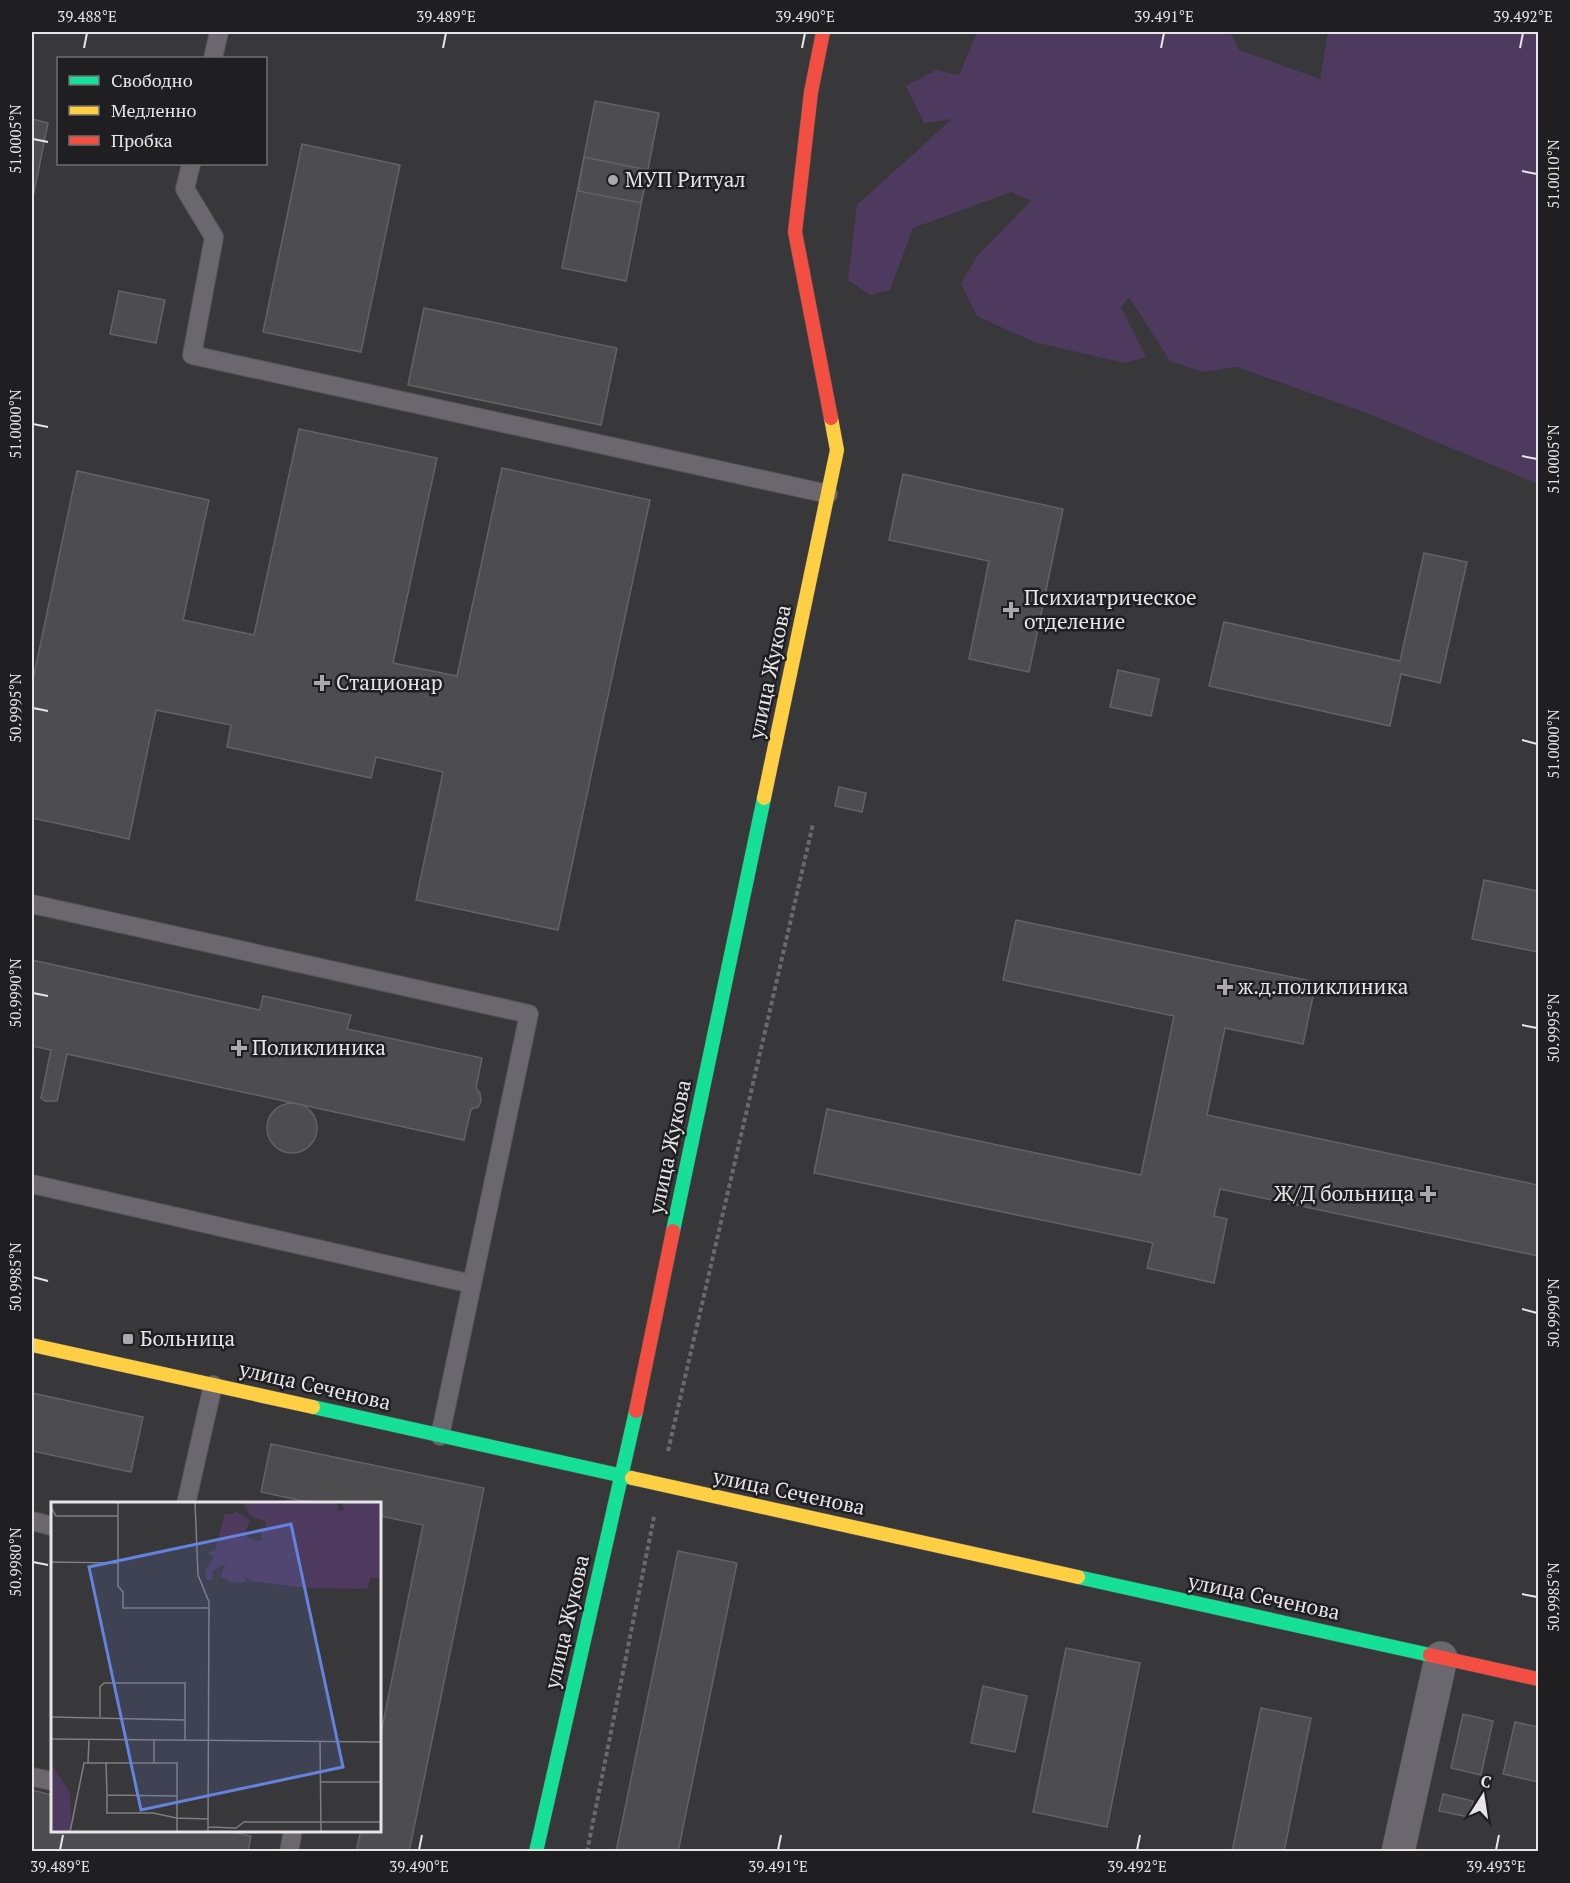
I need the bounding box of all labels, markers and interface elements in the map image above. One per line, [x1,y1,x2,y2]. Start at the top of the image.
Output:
text: 39.488°E [57,6,117,26]
text: 39.489°E [416,6,476,26]
text: 39.490°E [775,6,835,26]
text: 39.491°E [1134,6,1194,26]
text: 39.492°E [1493,6,1553,26]
legend [57,57,267,165]
text: Свободно [111,68,193,92]
text: Медленно [111,98,197,122]
text: 51.0005°N [5,104,25,174]
text: Пробка [111,128,173,152]
text: 51.0010°N [1543,139,1563,209]
place label: МУП Ритуал [625,165,746,193]
marker: МУП Ритуал [606,173,620,187]
text: 51.0000°N [5,389,25,459]
text: 51.0005°N [1543,424,1563,494]
place label: Психиатрическое отделение [1024,583,1197,635]
marker: Психиатрическое отделение [1002,601,1020,619]
street label: улица Жукова [741,602,797,742]
place label: Стационар [336,668,443,696]
text: 50.9995°N [5,673,25,743]
marker: Стационар [313,674,331,692]
text: 51.0000°N [1543,709,1563,779]
text: 50.9990°N [5,958,25,1028]
place label: ж.д.поликлиника [1238,972,1409,1000]
marker: ж.д.поликлиника [1216,978,1234,996]
text: 50.9995°N [1543,993,1563,1063]
place label: Поликлиника [252,1033,386,1061]
marker: Поликлиника [230,1039,248,1057]
street label: улица Жукова [641,1077,697,1217]
place label: Ж/Д больница [1274,1179,1414,1207]
marker: Ж/Д больница [1419,1185,1437,1203]
text: 50.9985°N [5,1242,25,1312]
text: 50.9990°N [1543,1278,1563,1348]
place label: Больница [140,1324,235,1352]
marker: Больница [121,1332,135,1346]
street label: улица Сеченова [236,1354,394,1416]
street label: улица Сеченова [710,1461,868,1521]
inset map [51,1502,381,1832]
text: 50.9980°N [5,1527,25,1597]
street label: улица Жукова [537,1552,595,1692]
text: 50.9985°N [1543,1562,1563,1632]
street label: улица Сеченова [1185,1566,1343,1626]
north arrow [1453,1766,1513,1826]
text: С [1479,1769,1494,1793]
text: 39.489°E [30,1856,90,1876]
text: 39.490°E [389,1856,449,1876]
text: 39.491°E [748,1856,808,1876]
text: 39.492°E [1107,1856,1167,1876]
text: 39.493°E [1466,1856,1526,1876]

